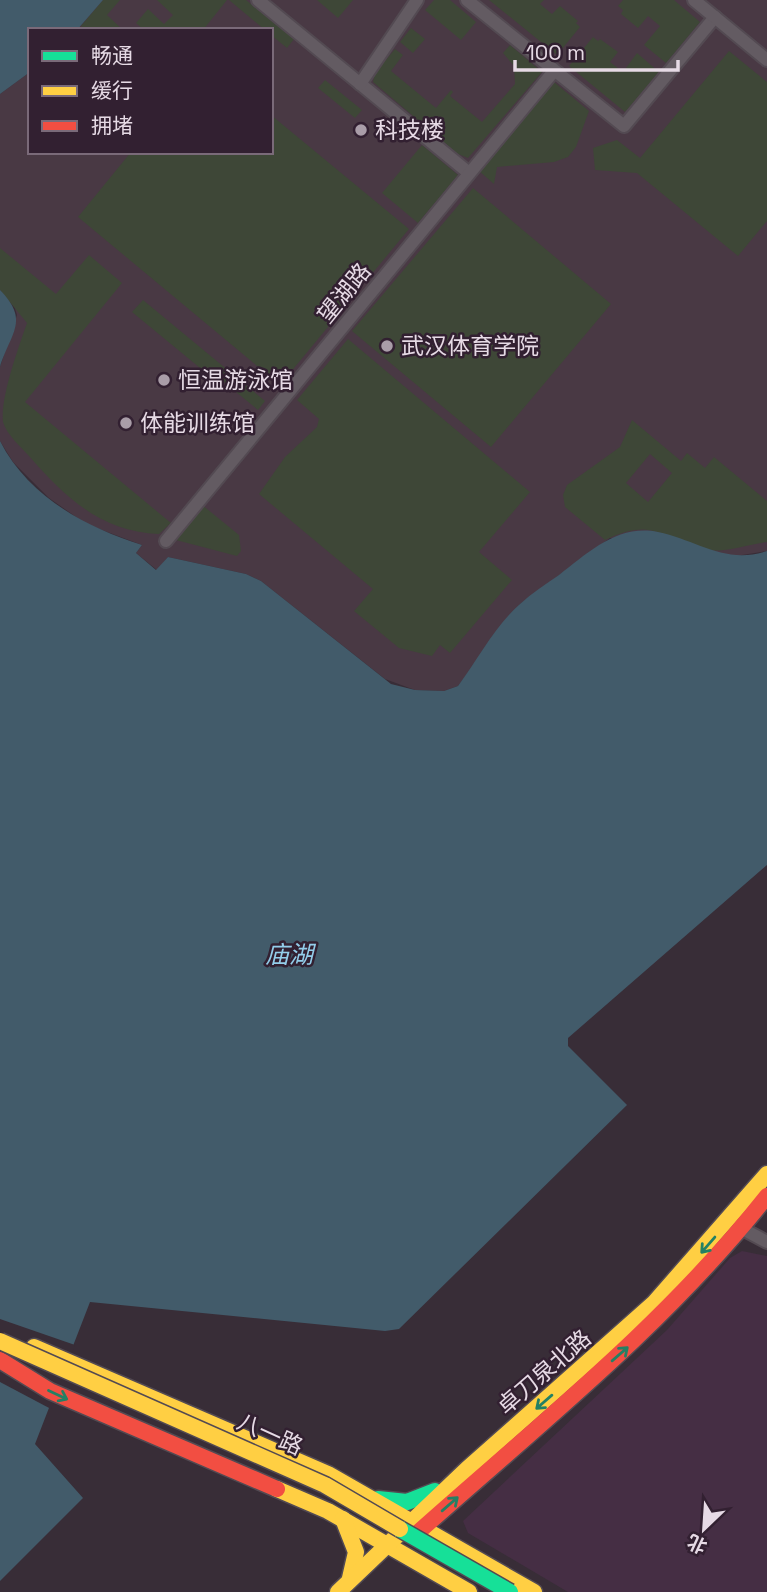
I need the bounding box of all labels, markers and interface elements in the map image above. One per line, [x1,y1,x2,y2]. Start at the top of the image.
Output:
legend [28,28,273,154]
scale bar [515,28,678,72]
text: 100 m [526,39,585,66]
text: 畅通 [91,42,133,69]
text: 缓行 [91,77,133,104]
text: 拥堵 [91,112,133,139]
place label: 科技楼 [375,115,444,145]
marker: 科技楼 [353,122,369,138]
street label: 望湖路 [311,257,377,329]
place label: 武汉体育学院 [401,331,539,361]
marker: 武汉体育学院 [379,338,395,354]
place label: 恒温游泳馆 [178,365,293,395]
marker: 恒温游泳馆 [156,372,172,388]
place label: 体能训练馆 [140,408,255,438]
marker: 体能训练馆 [118,415,134,431]
water label: 庙湖 [265,939,317,970]
one-way arrow [700,1236,716,1254]
street label: 卓刀泉北路 [491,1323,597,1421]
one-way arrow [611,1346,629,1362]
one-way arrow [47,1389,69,1402]
one-way arrow [535,1394,553,1410]
street label: 八一路 [232,1406,308,1462]
north arrow [669,1494,739,1564]
one-way arrow [441,1496,459,1512]
text: 北 [683,1529,711,1559]

